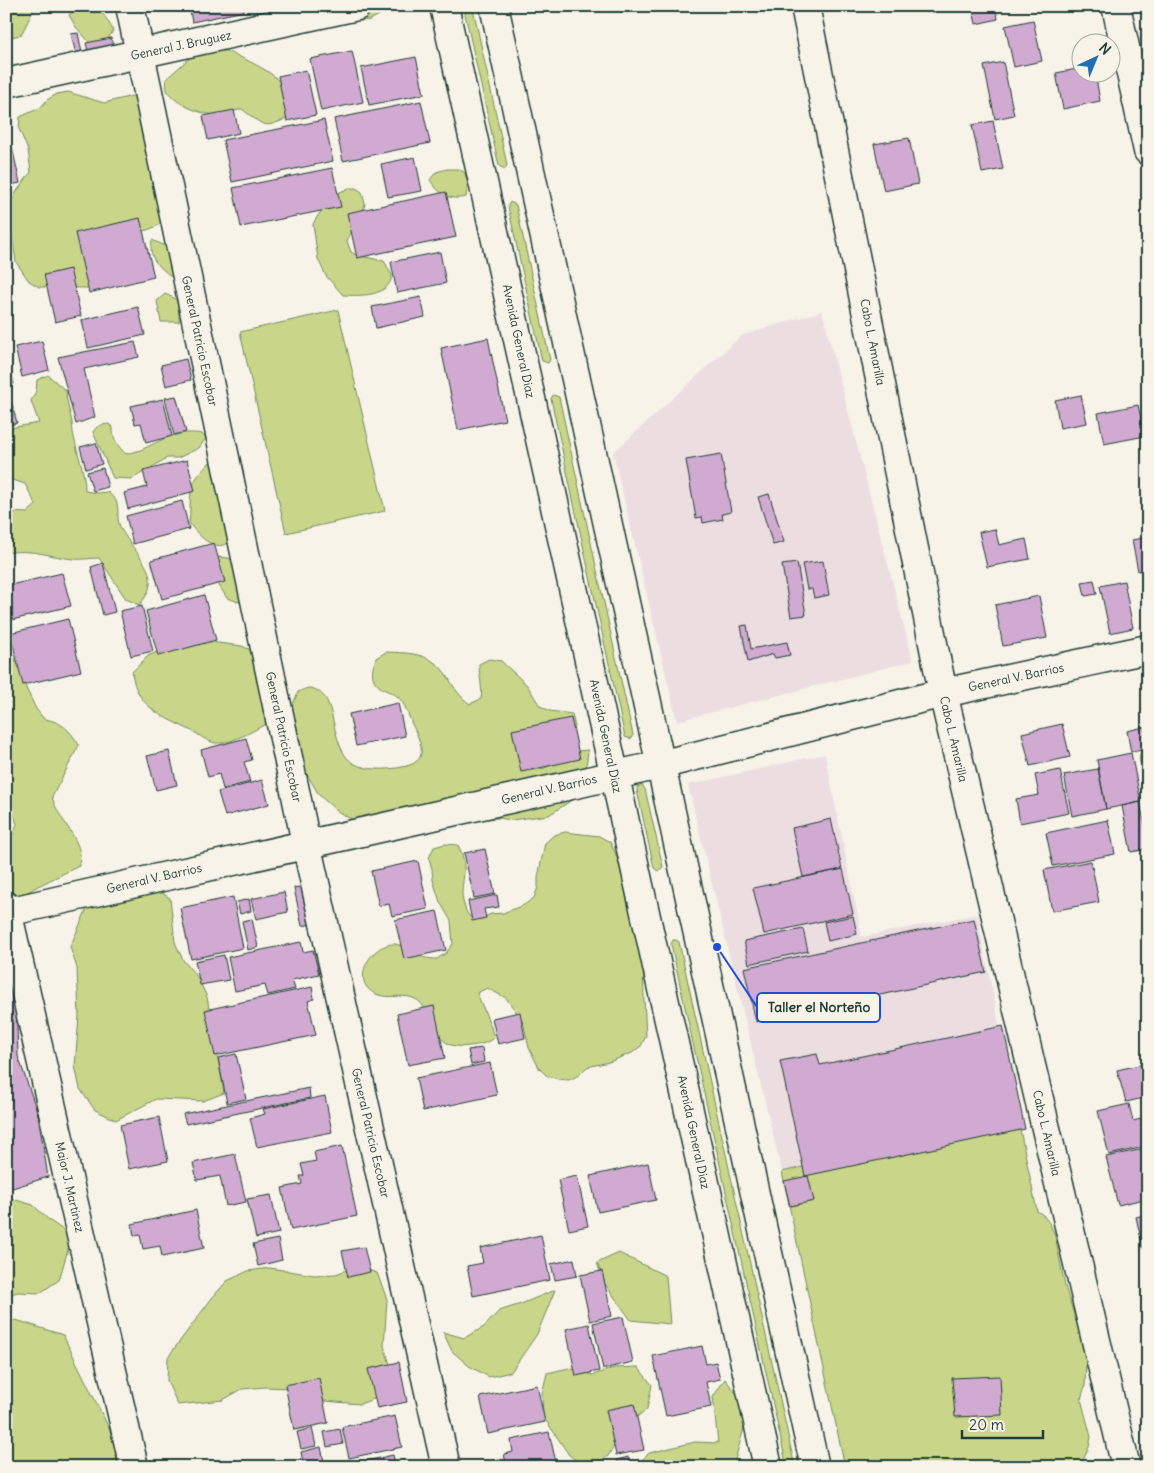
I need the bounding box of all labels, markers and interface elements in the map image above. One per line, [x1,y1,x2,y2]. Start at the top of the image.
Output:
street label: General J. Bruguez [129,27,233,63]
north arrow [1072,32,1122,82]
text: N [1095,39,1115,58]
street label: General Patricio Escobar [179,274,221,408]
street label: Avenida General Diaz [500,283,538,399]
street label: Cabo L. Amarilla [857,298,889,387]
street label: General V. Barrios [967,660,1065,694]
street label: General Patricio Escobar [263,670,305,804]
street label: Avenida General Diaz [587,678,625,794]
street label: Cabo L. Amarilla [937,695,971,784]
street label: General V. Barrios [500,771,598,807]
street label: General V. Barrios [105,860,203,896]
callout: Taller el Norteño [757,993,880,1022]
text: Taller el Norteño [768,998,870,1016]
street label: General Patricio Escobar [349,1066,393,1200]
street label: Avenida General Diaz [675,1074,713,1190]
street label: Cabo L. Amarilla [1030,1089,1064,1178]
street label: Major J. Martinez [52,1140,88,1234]
scale bar [962,1408,1043,1440]
text: 20 m [969,1415,1004,1434]

